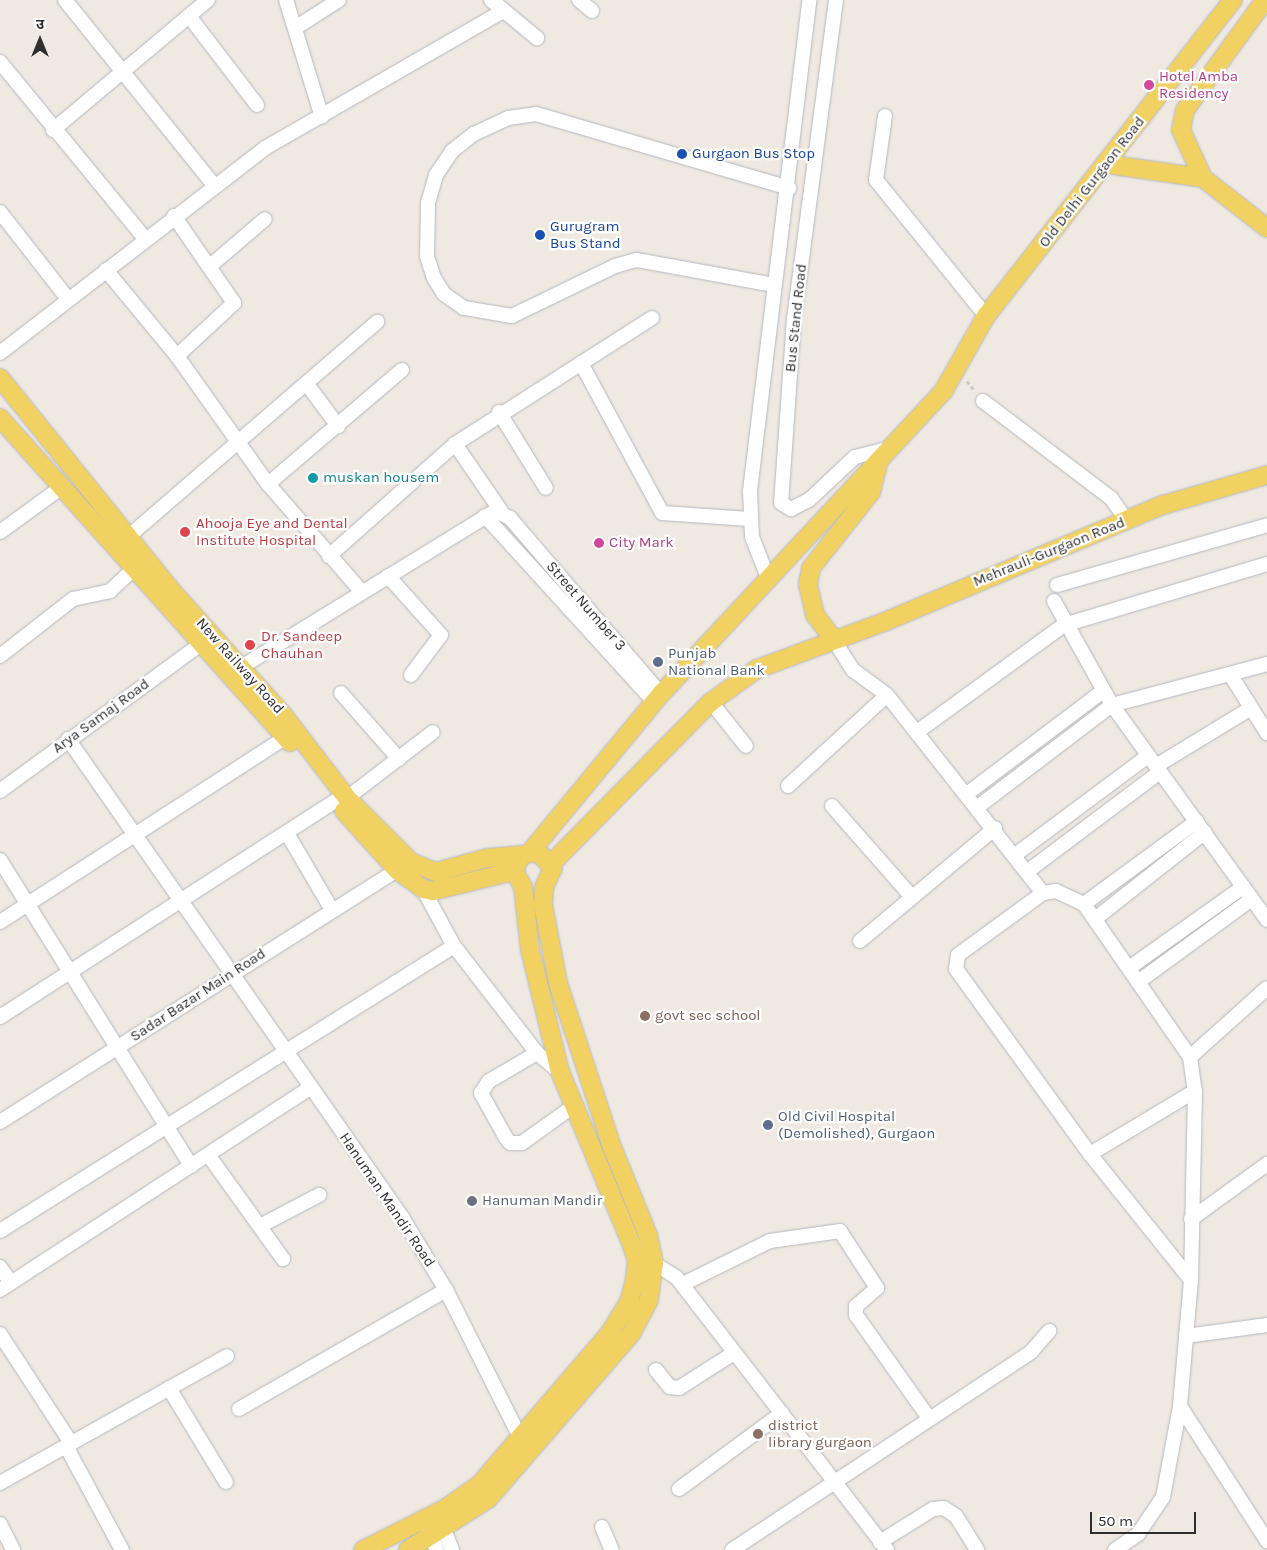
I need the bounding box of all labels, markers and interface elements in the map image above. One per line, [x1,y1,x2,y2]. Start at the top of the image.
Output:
north arrow [15,15,65,65]
text: उ [36,16,44,33]
place label: Hotel Amba Residency [1159,67,1238,102]
marker: Hotel Amba Residency [1143,79,1155,91]
street label: Old Delhi Gurgaon Road [1035,113,1149,251]
place label: Gurgaon Bus Stop [692,145,815,163]
marker: Gurgaon Bus Stop [676,148,688,160]
place label: Gurugram Bus Stand [550,217,621,252]
marker: Gurugram Bus Stand [534,229,546,241]
street label: Bus Stand Road [781,263,811,373]
place label: muskan housem [323,469,439,487]
marker: muskan housem [307,472,319,484]
street label: Mehrauli-Gurgaon Road [970,513,1128,591]
place label: Ahooja Eye and Dental Institute Hospital [196,514,348,549]
marker: Ahooja Eye and Dental Institute Hospital [178,525,192,539]
place label: City Mark [609,534,674,552]
marker: City Mark [593,537,605,549]
street label: Street Number 3 [542,558,630,654]
street label: New Railway Road [192,614,288,718]
place label: Dr. Sandeep Chauhan [261,627,342,662]
marker: Dr. Sandeep Chauhan [243,638,257,652]
place label: Punjab National Bank [668,644,765,679]
marker: Punjab National Bank [652,656,664,668]
street label: Arya Samaj Road [49,675,153,757]
street label: Sadar Bazar Main Road [127,944,269,1046]
place label: govt sec school [655,1007,761,1025]
marker: govt sec school [639,1010,651,1022]
place label: Old Civil Hospital (Demolished), Gurgaon [778,1107,935,1142]
marker: Old Civil Hospital (Demolished), Gurgaon [762,1119,774,1131]
street label: Hanuman Mandir Road [335,1129,439,1271]
place label: Hanuman Mandir [482,1192,602,1210]
marker: Hanuman Mandir [466,1195,478,1207]
place label: district library gurgaon [768,1416,872,1451]
marker: district library gurgaon [752,1428,764,1440]
scale bar [1092,1502,1198,1534]
text: 50 m [1098,1512,1133,1530]

